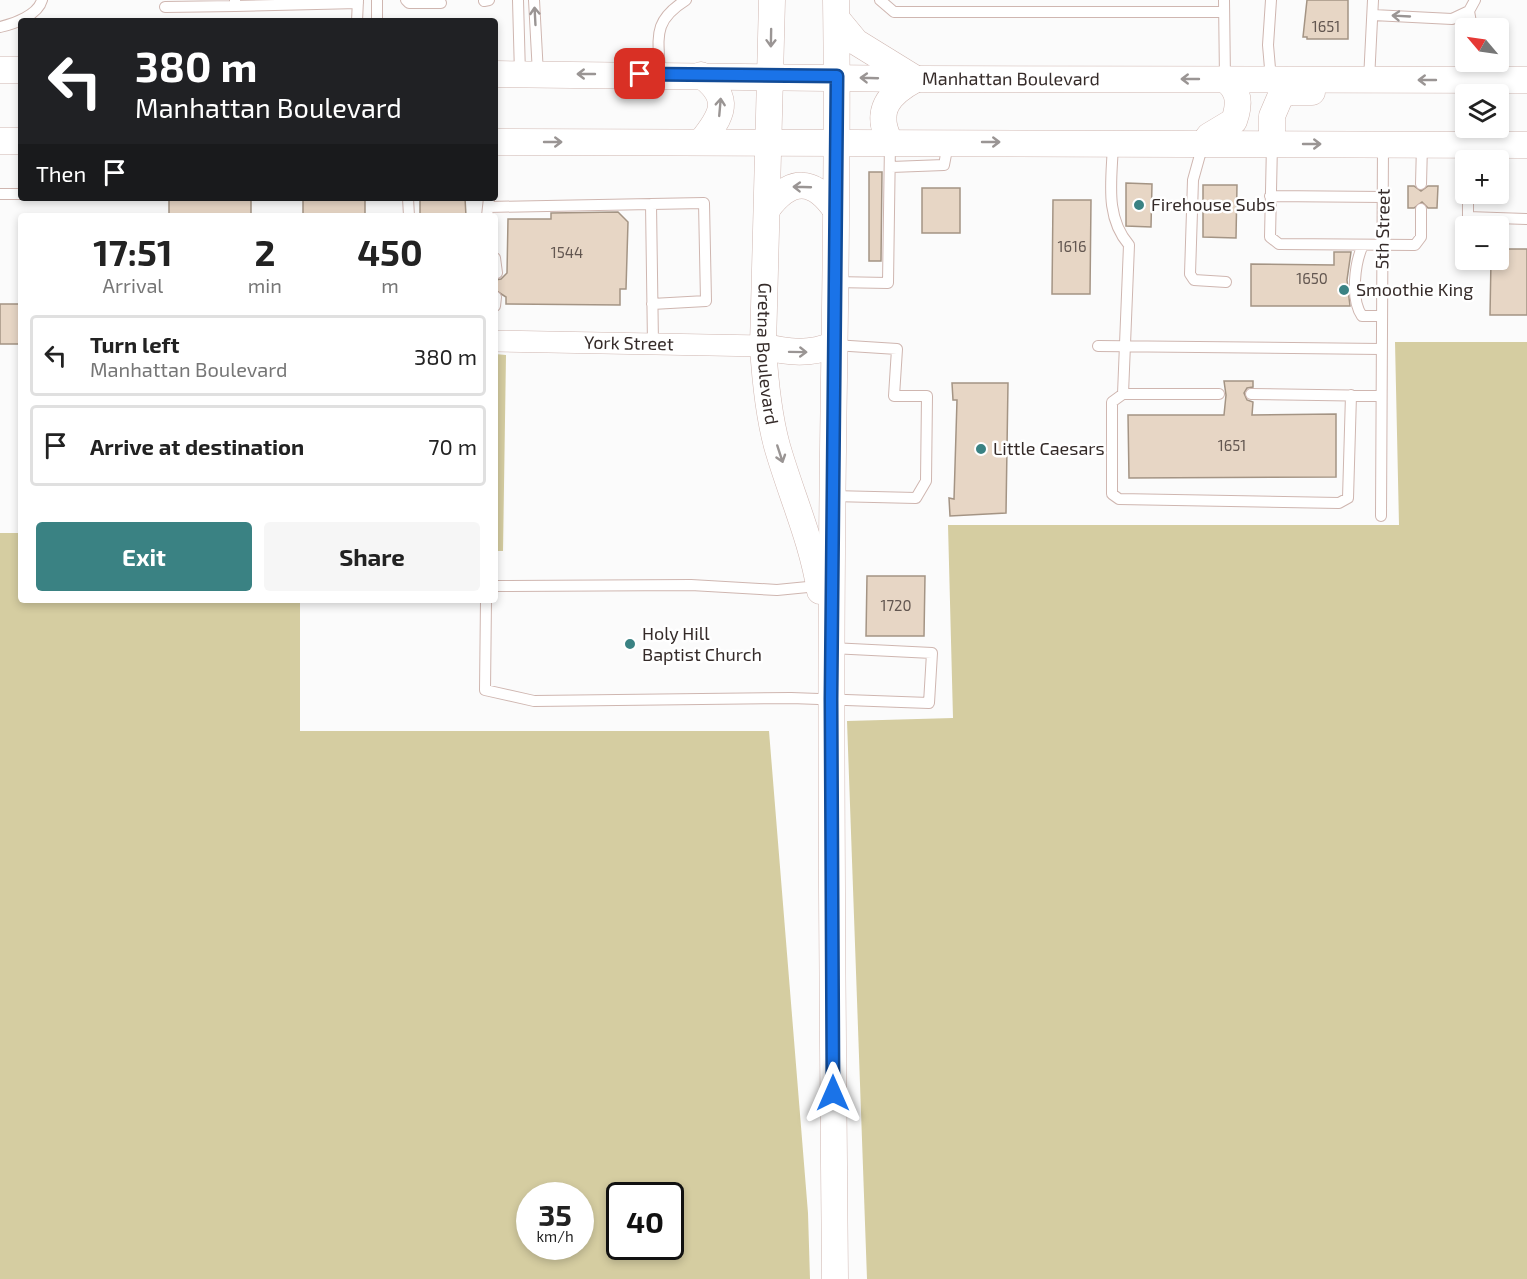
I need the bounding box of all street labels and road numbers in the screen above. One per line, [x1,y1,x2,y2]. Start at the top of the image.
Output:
street label: Manhattan Boulevard [922,67,1100,89]
street label: 5th Street [1370,188,1394,270]
street label: Gretna Boulevard [753,282,784,426]
street label: York Street [584,331,674,354]

